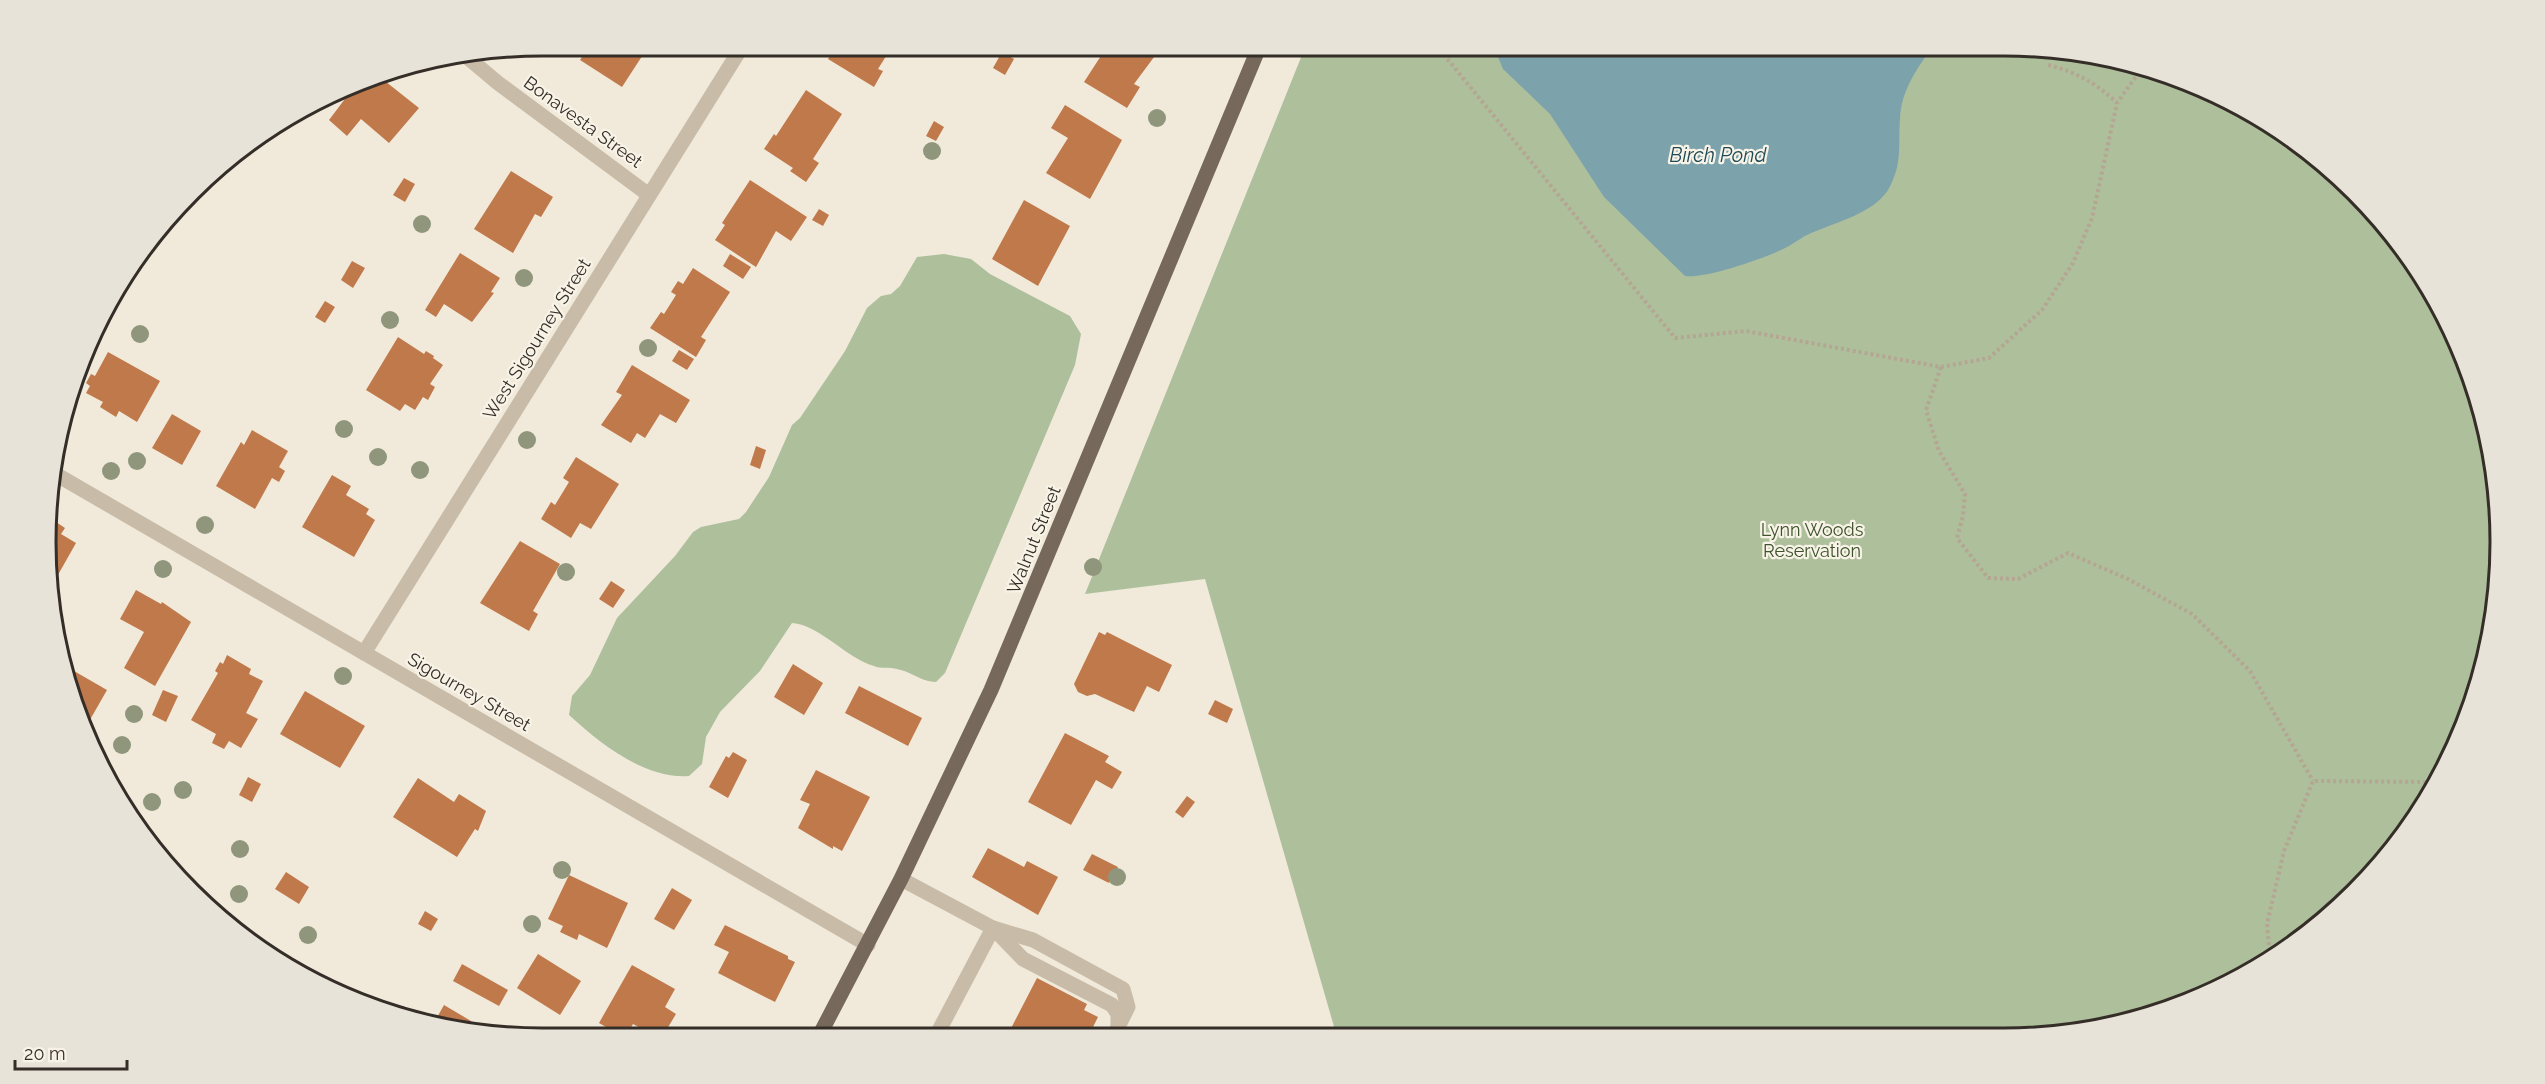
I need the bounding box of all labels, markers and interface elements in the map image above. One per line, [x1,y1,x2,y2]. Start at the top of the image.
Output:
street label: Bonavesta Street [520,71,647,172]
water label: Birch Pond [1670,143,1767,167]
street label: West Sigourney Street [478,254,595,423]
street label: Walnut Street [1002,483,1065,597]
park label: Lynn Woods Reservation [1761,519,1864,561]
street label: Sigourney Street [404,648,534,735]
scale bar [15,1033,128,1071]
text: 20 m [24,1043,66,1064]

